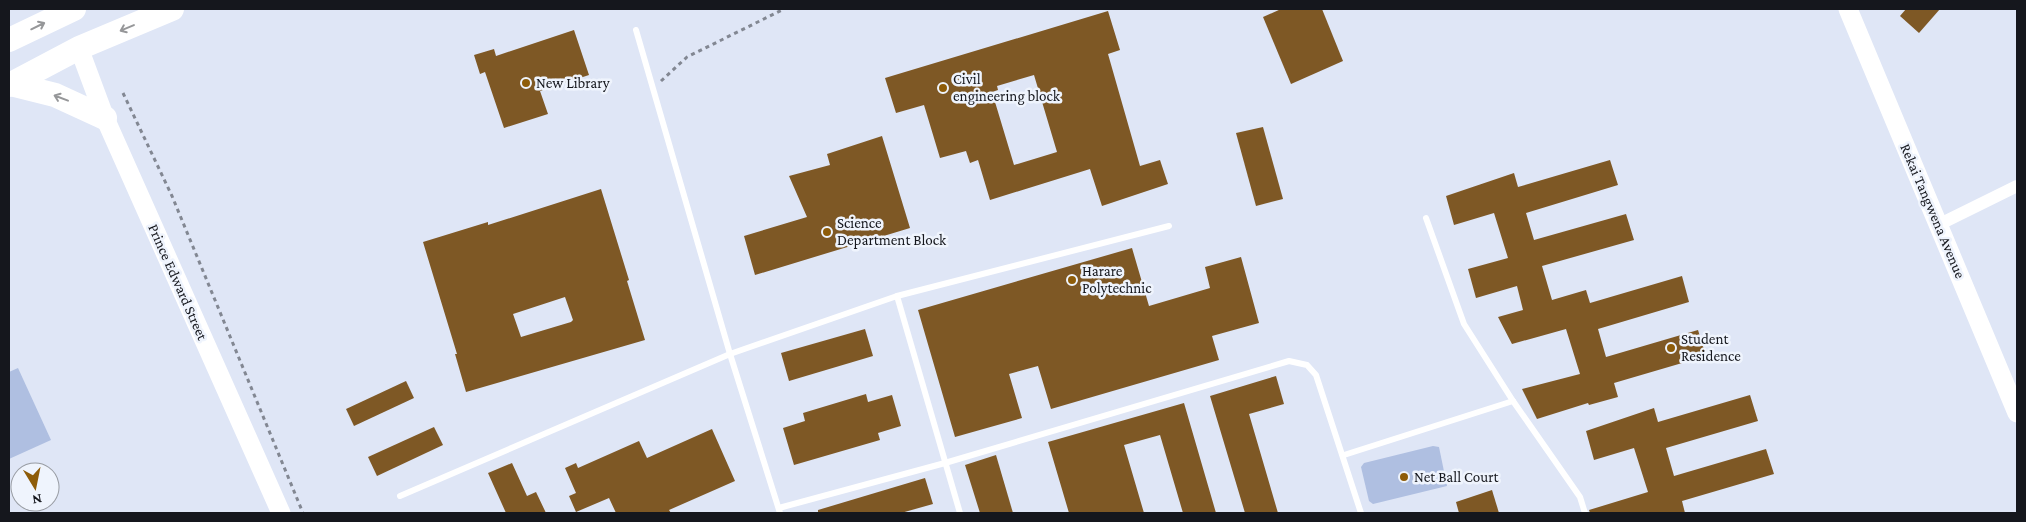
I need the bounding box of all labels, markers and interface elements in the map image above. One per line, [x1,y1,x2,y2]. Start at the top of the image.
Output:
one-way arrow [31,20,46,30]
one-way arrow [120,23,135,33]
place label: Civil engineering block [953,71,1061,105]
place label: New Library [536,75,610,92]
marker: New Library [520,77,532,89]
marker: Civil engineering block [937,82,949,94]
one-way arrow [54,93,69,102]
street label: Rekai Tangwena Avenue [1896,141,1969,282]
place label: Science Department Block [837,215,947,249]
street label: Prince Edward Street [145,222,211,343]
marker: Science Department Block [821,226,833,238]
place label: Harare Polytechnic [1082,263,1152,297]
marker: Harare Polytechnic [1066,274,1078,286]
place label: Student Residence [1681,331,1741,364]
marker: Student Residence [1665,342,1677,354]
north arrow [10,462,60,512]
place label: Net Ball Court [1414,469,1499,485]
marker: Net Ball Court [1398,471,1410,483]
text: N [31,491,43,509]

